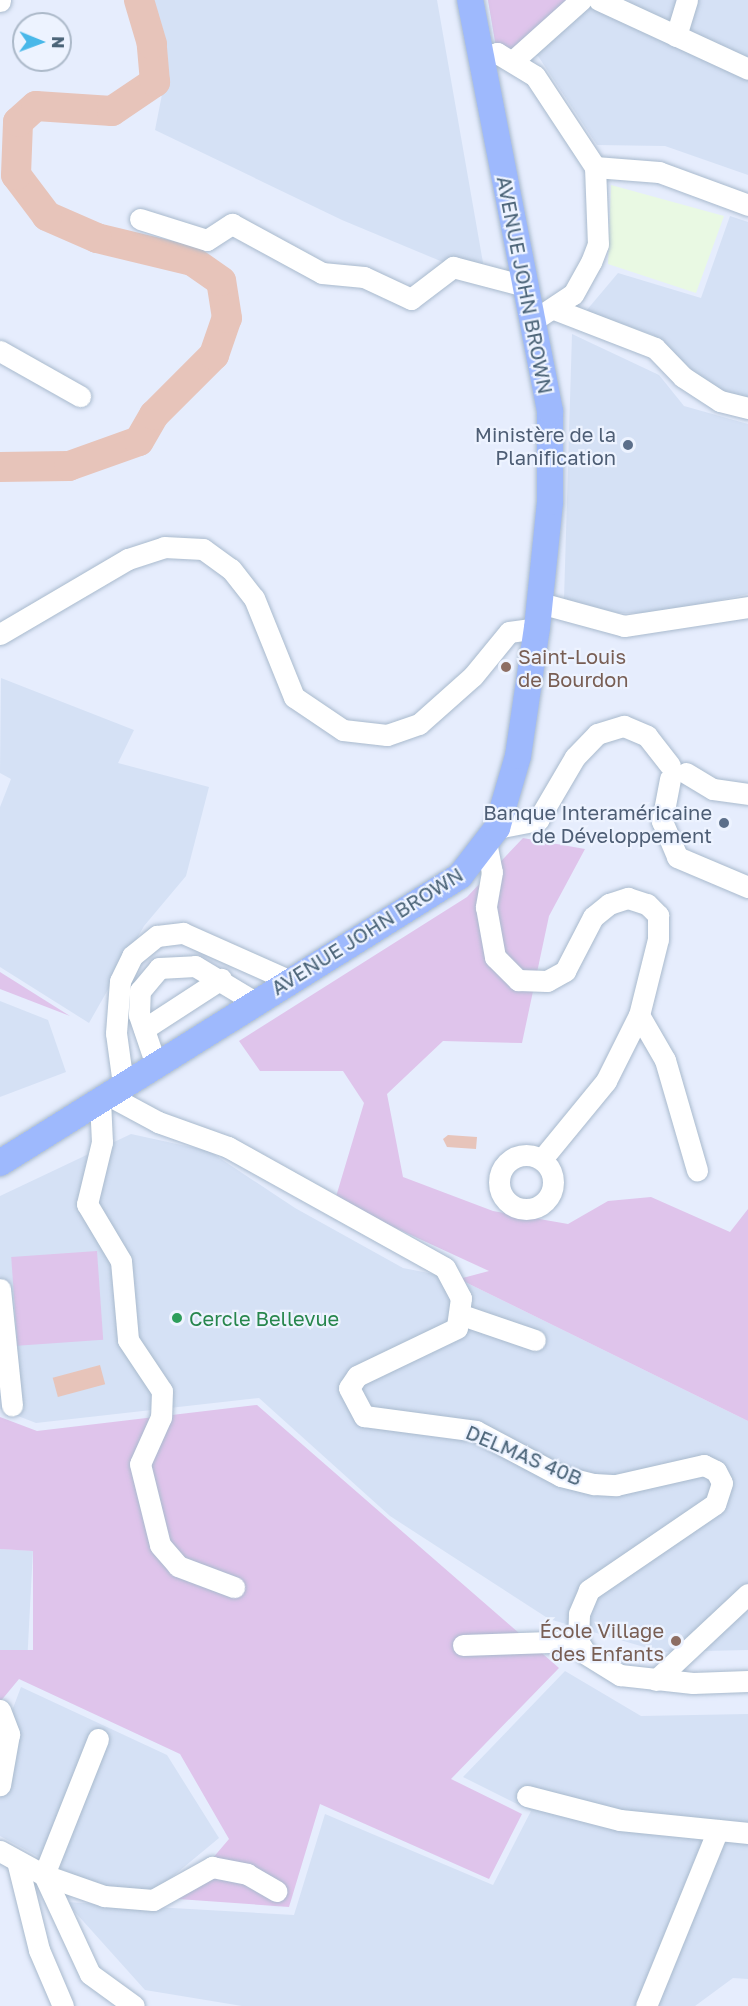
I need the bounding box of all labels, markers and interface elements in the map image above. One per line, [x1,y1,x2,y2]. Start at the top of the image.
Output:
north arrow [12,12,72,72]
text: N [48,36,68,49]
street label: AVENUE JOHN BROWN [492,174,558,396]
place label: Ministère de la Planification [475,422,616,469]
marker: Ministère de la Planification [621,438,635,452]
place label: Saint-Louis de Bourdon [518,644,629,691]
marker: Saint-Louis de Bourdon [499,660,513,674]
place label: Banque Interaméricaine de Développement [483,800,712,847]
marker: Banque Interaméricaine de Développement [717,816,731,830]
street label: AVENUE JOHN BROWN [267,862,467,1000]
place label: Cercle Bellevue [189,1306,339,1330]
marker: Cercle Bellevue [170,1311,184,1325]
street label: DELMAS 40B [462,1420,586,1490]
place label: École Village des Enfants [540,1618,664,1665]
marker: École Village des Enfants [669,1634,683,1648]

